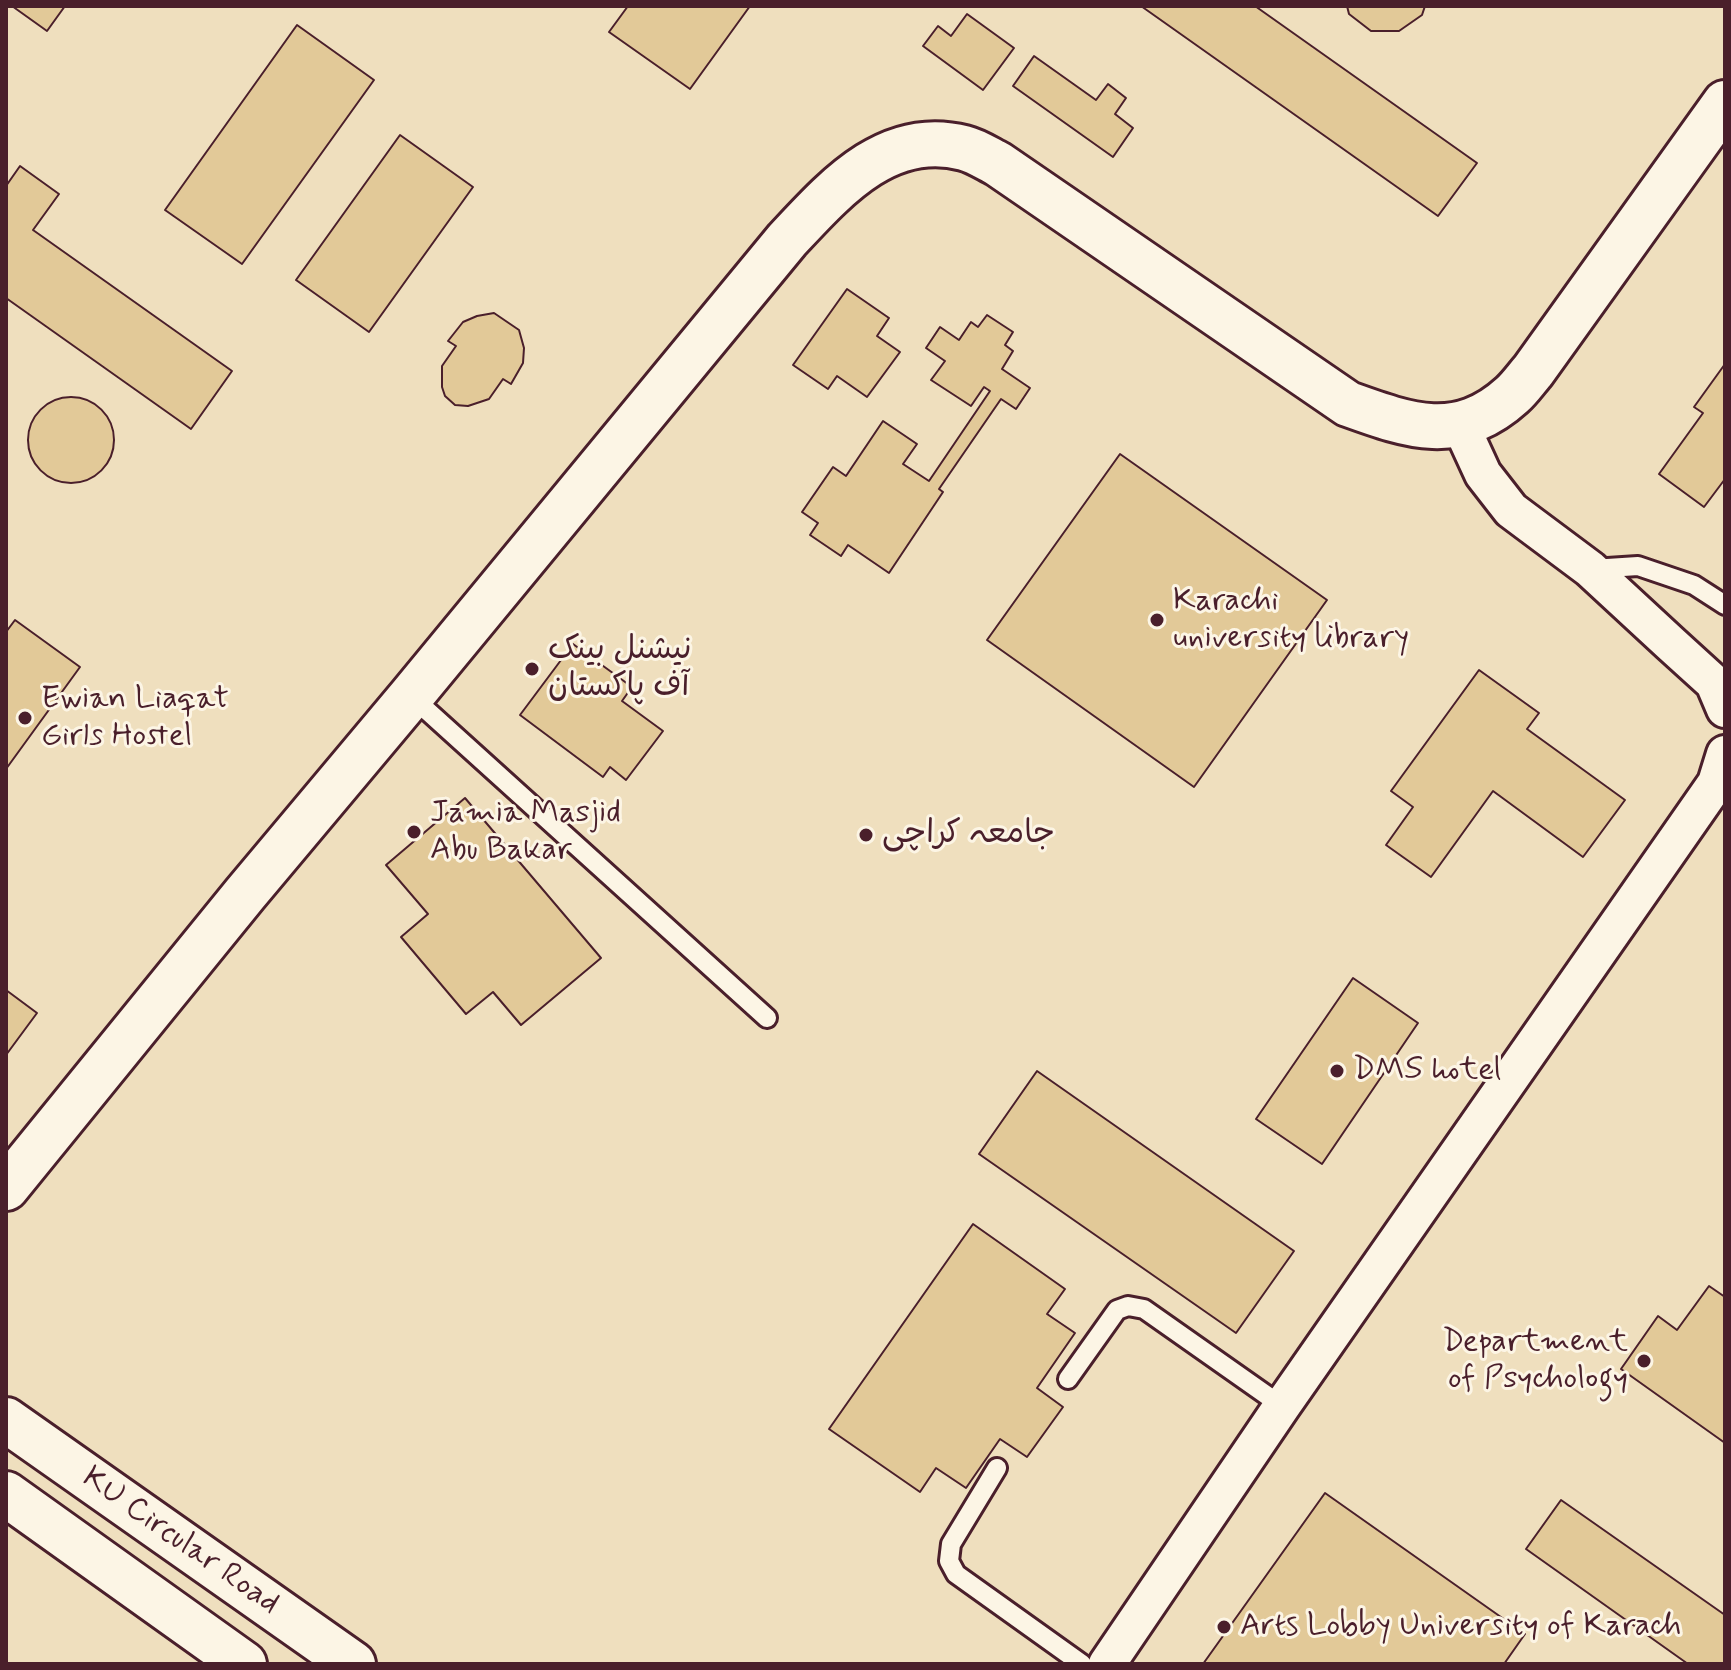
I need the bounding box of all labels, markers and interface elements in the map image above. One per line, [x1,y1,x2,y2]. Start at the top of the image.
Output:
place label: Karachi university library [1173,583,1409,658]
marker: Karachi university library [1148,611,1166,629]
place label: نیشنل بینک آف پاکستان [548,632,691,707]
marker: نیشنل بینک آف پاکستان [523,660,541,678]
place label: Ewian Liaqat Girls Hostel [41,681,229,756]
marker: Ewian Liaqat Girls Hostel [16,709,34,727]
place label: Jamia Masjid Abu Bakar [430,795,621,870]
place label: جامعہ کراچی [882,816,1055,854]
marker: Jamia Masjid Abu Bakar [405,823,423,841]
marker: جامعہ کراچی [857,826,875,844]
place label: DMS hotel [1353,1052,1501,1090]
marker: DMS hotel [1328,1062,1346,1080]
place label: Department of Psychology [1442,1324,1628,1399]
marker: Department of Psychology [1635,1352,1653,1370]
street label: KU Circular Road [74,1460,286,1624]
place label: Arts Lobby University of Karach [1240,1608,1682,1646]
marker: Arts Lobby University of Karach [1215,1618,1233,1636]

